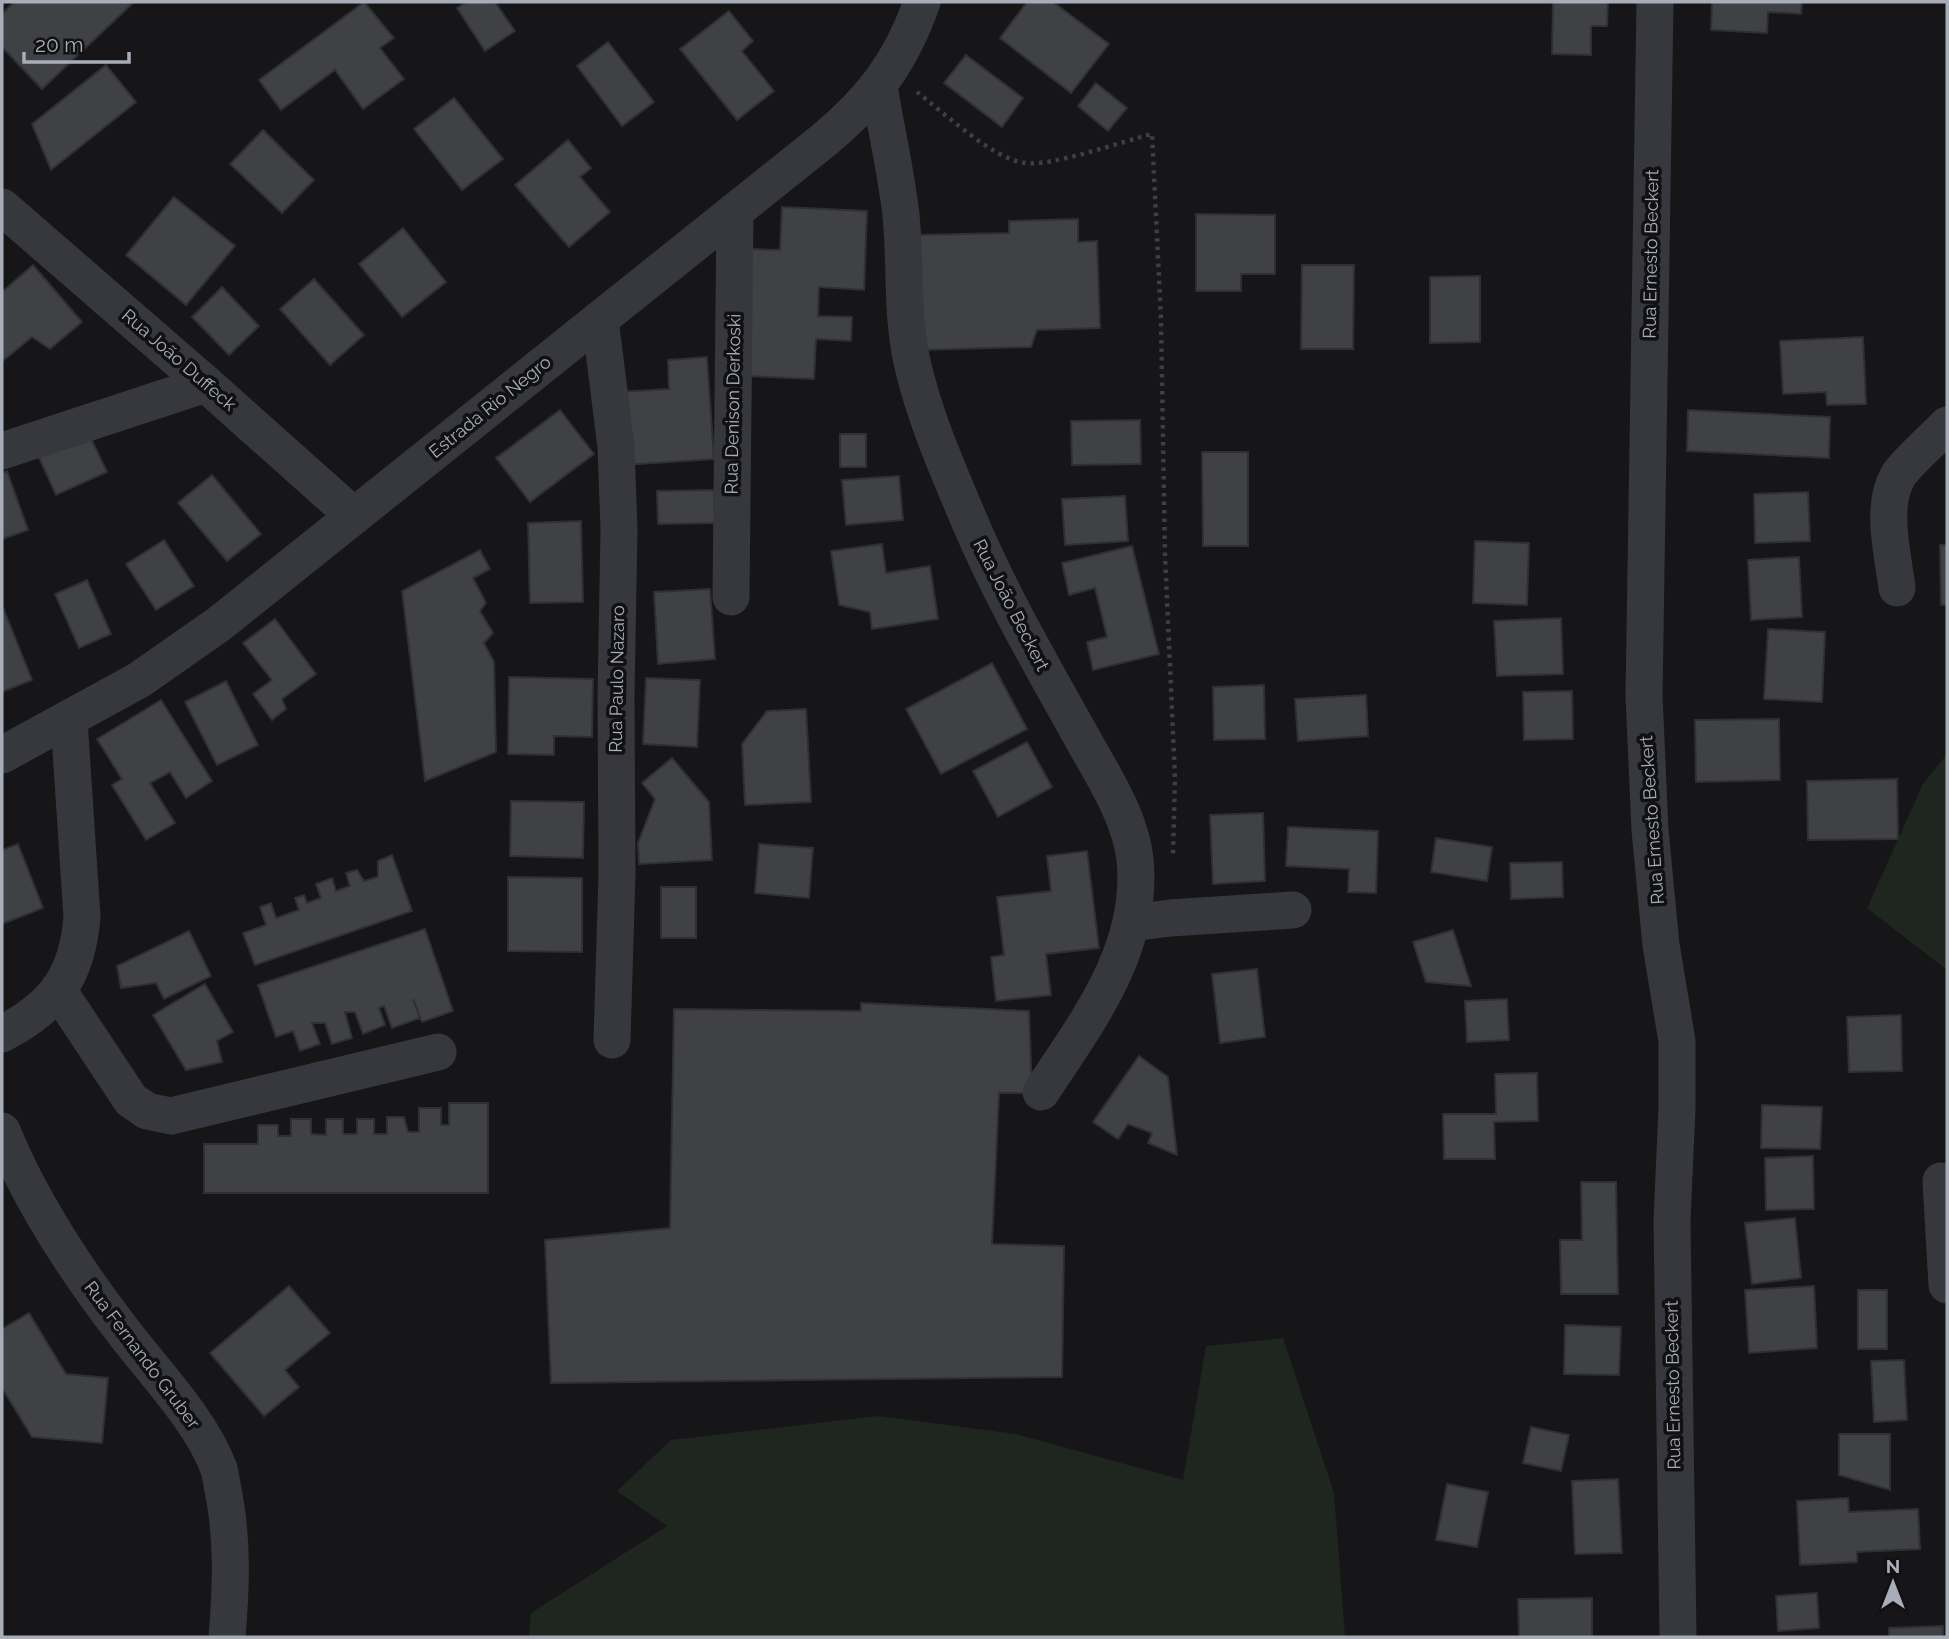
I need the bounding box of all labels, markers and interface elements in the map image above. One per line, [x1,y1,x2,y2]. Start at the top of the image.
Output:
scale bar [24,21,130,65]
text: 20 m [35,32,83,57]
street label: Rua Ernesto Beckert [1639,169,1662,339]
street label: Rua João Duffeck [118,304,241,415]
street label: Rua Denison Derkoski [720,313,745,495]
street label: Estrada Rio Negro [425,351,555,462]
street label: Rua João Beckert [969,535,1054,674]
street label: Rua Paulo Nazaro [605,605,628,753]
street label: Rua Ernesto Beckert [1635,735,1668,905]
street label: Rua Fernando Gruber [80,1277,205,1433]
street label: Rua Ernesto Beckert [1661,1300,1684,1470]
north arrow [1858,1548,1928,1618]
text: N [1886,1555,1900,1577]

